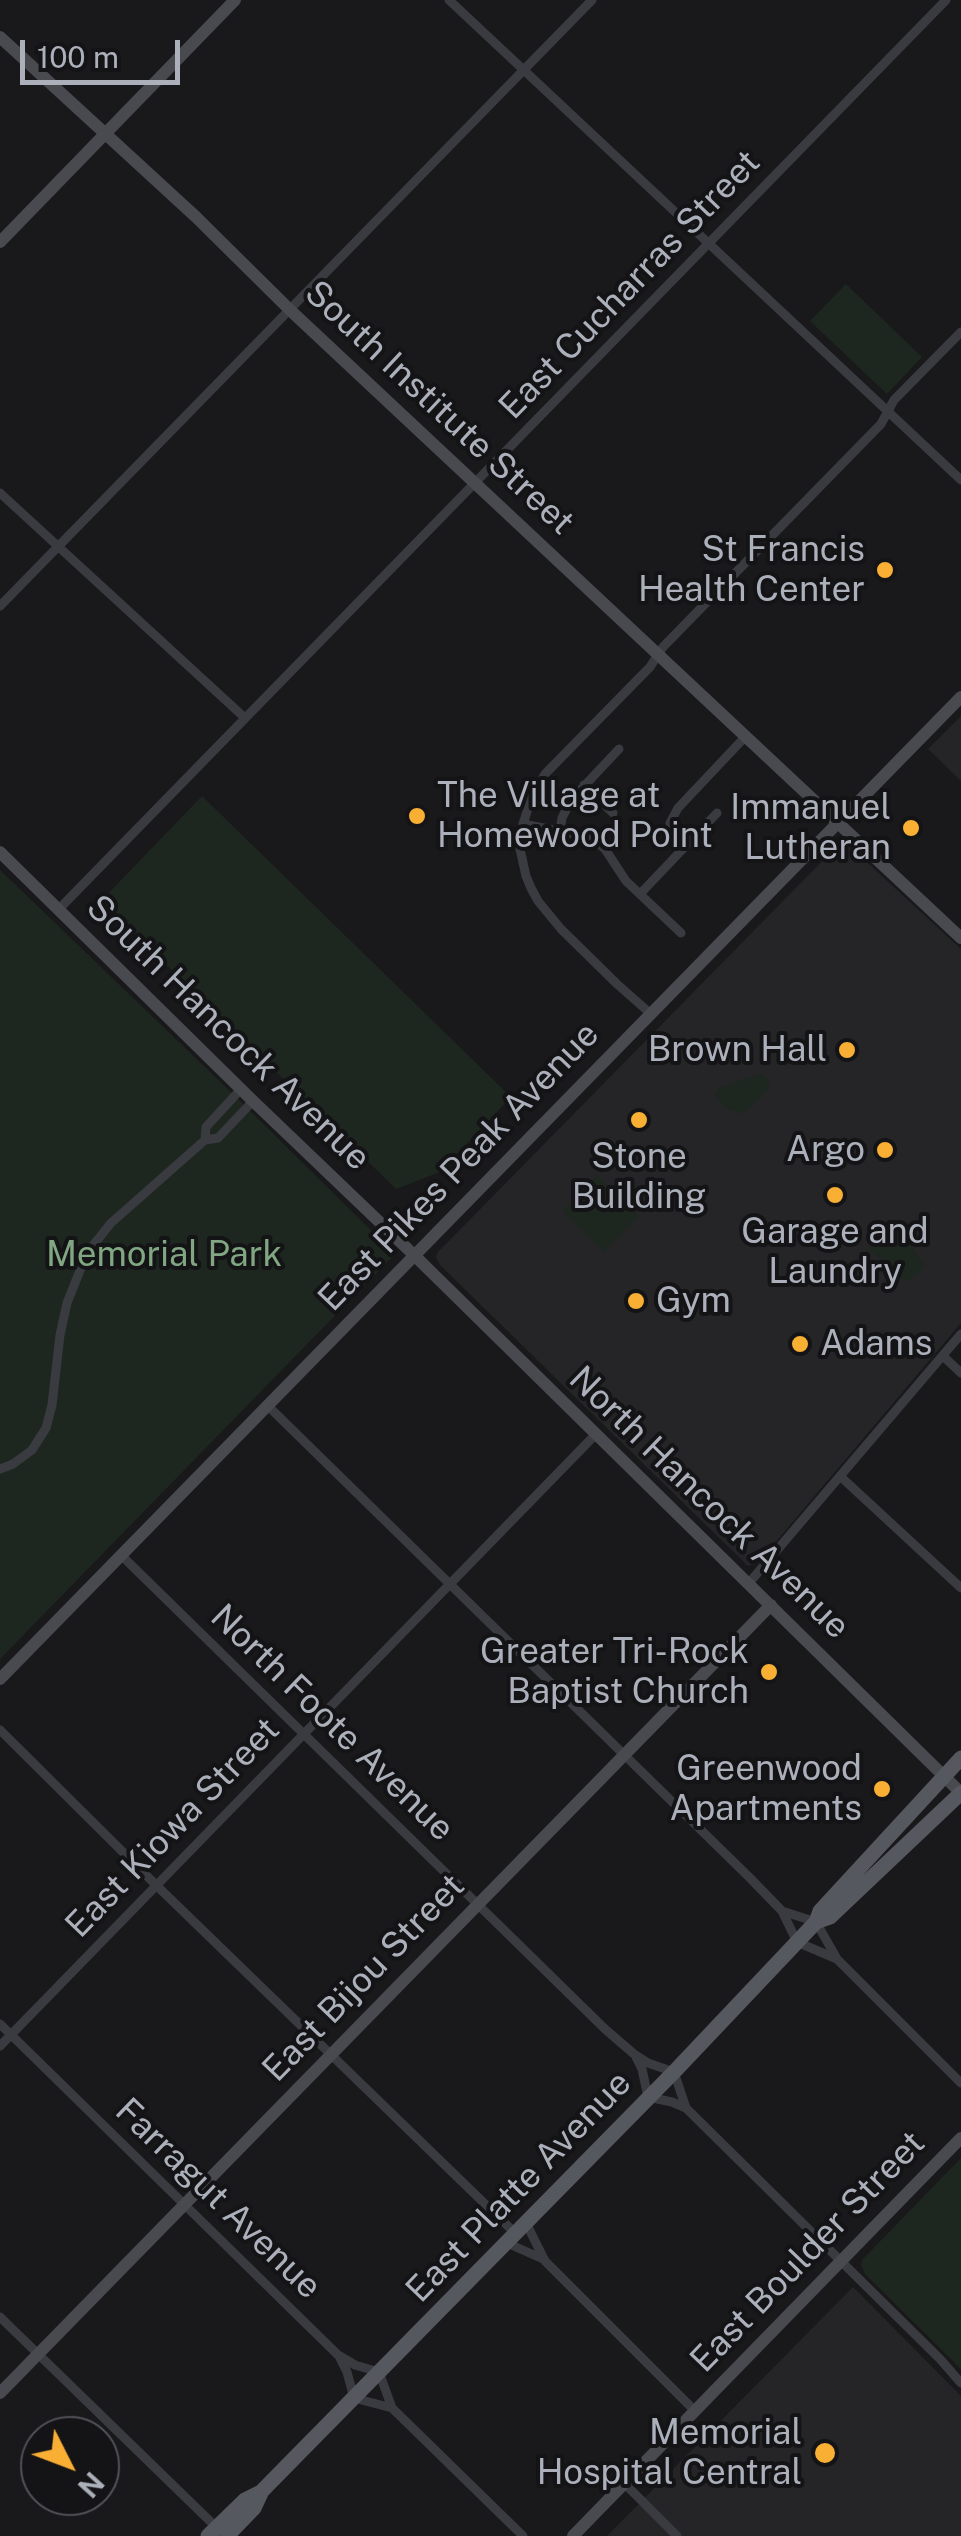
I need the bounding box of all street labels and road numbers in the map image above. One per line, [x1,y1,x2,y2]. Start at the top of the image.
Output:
street label: East Cucharras Street [491,142,769,428]
street label: South Institute Street [296,272,582,544]
street label: South Hancock Avenue [77,887,379,1179]
street label: East Pikes Peak Avenue [310,1014,608,1320]
street label: North Hancock Avenue [560,1358,858,1648]
street label: North Foote Avenue [202,1596,462,1850]
street label: East Kiowa Street [57,1709,289,1947]
street label: East Bijou Street [254,1866,474,2090]
street label: East Platte Avenue [398,2063,640,2311]
street label: Farragut Avenue [106,2090,330,2308]
street label: East Boulder Street [682,2123,934,2381]

